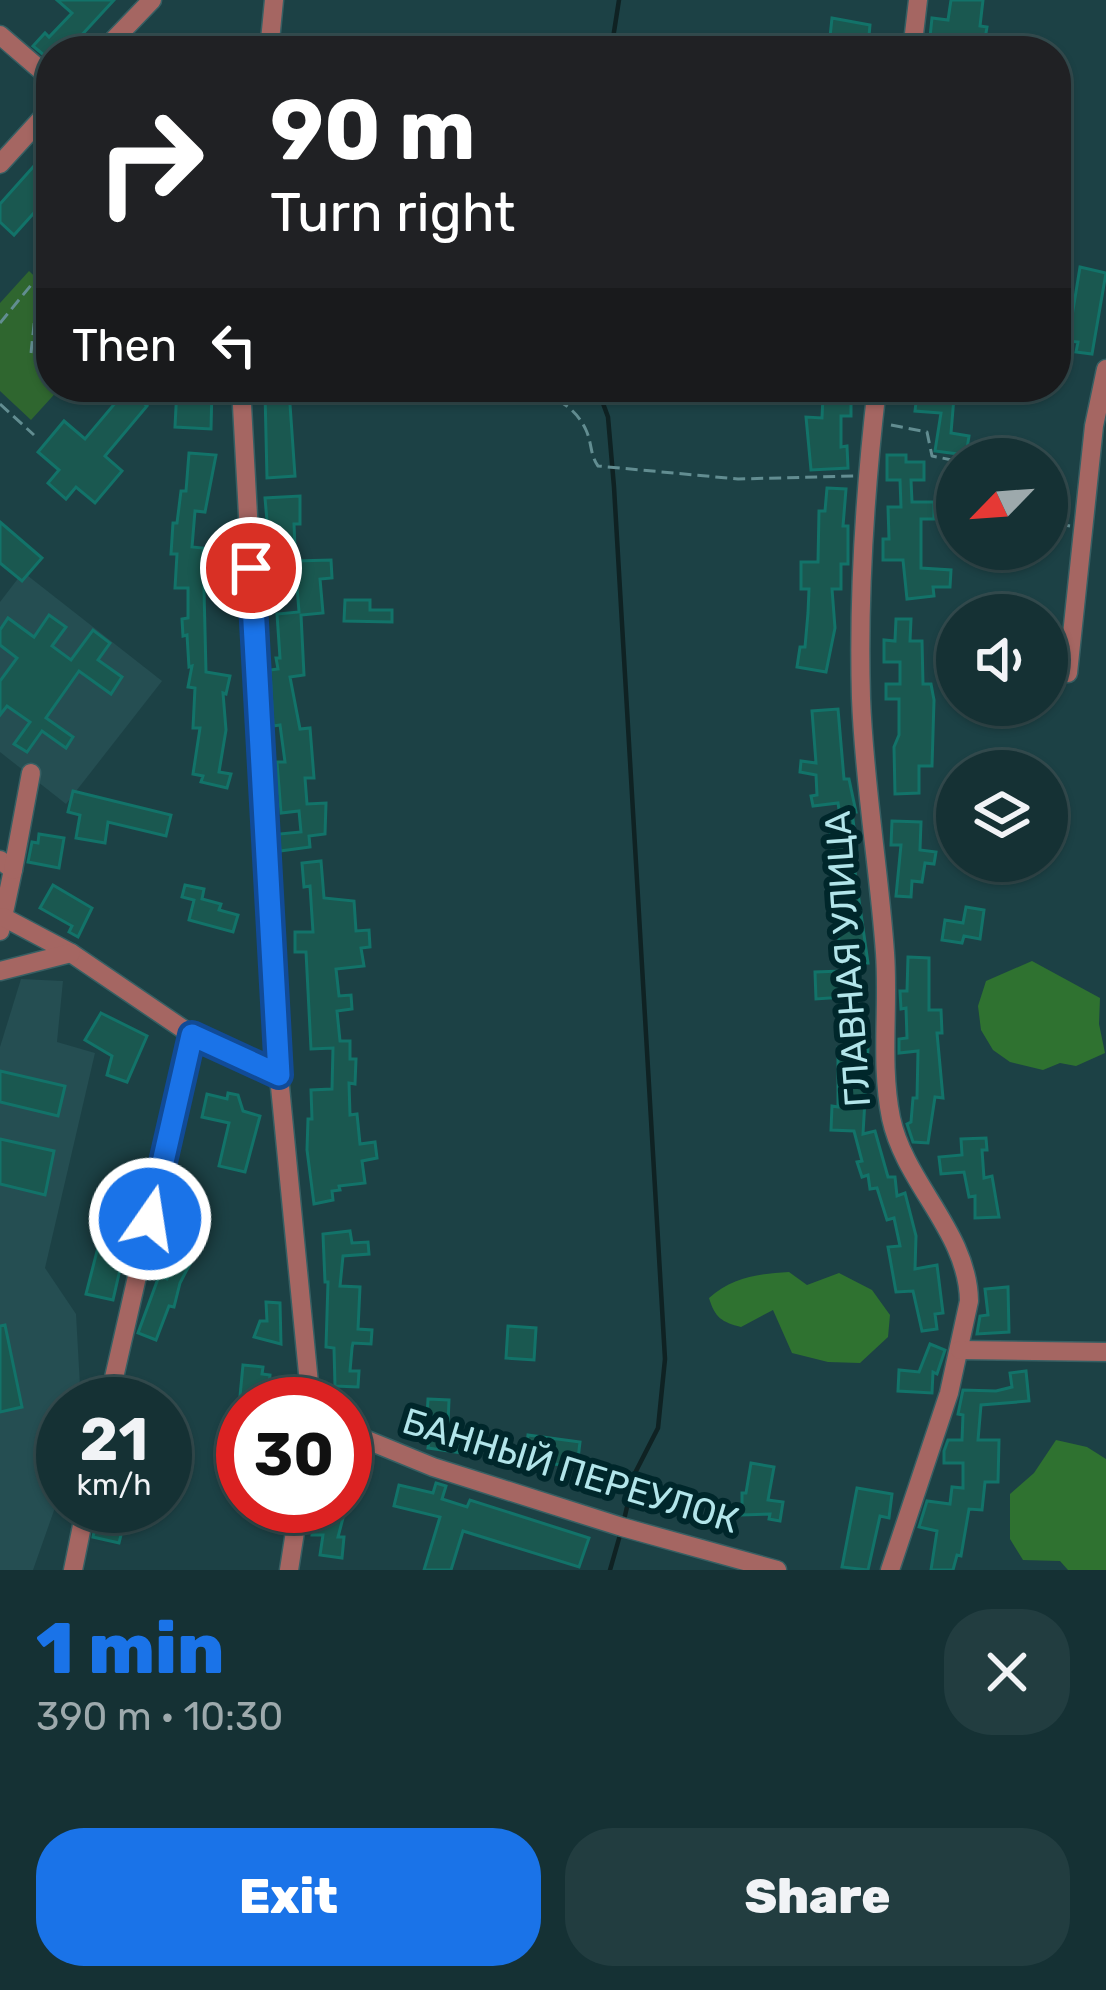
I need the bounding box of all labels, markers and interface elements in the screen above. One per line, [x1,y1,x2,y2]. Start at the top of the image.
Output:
text: 90 m [270,80,476,180]
icon: right [72,84,228,240]
text: Turn right [270,181,515,245]
icon: left [201,312,267,378]
text: Then [72,319,177,372]
north arrow [936,438,1068,570]
map controls [936,438,1068,882]
pin [200,517,302,619]
icon: arrive [218,535,284,601]
button: sound [936,594,1068,726]
button: layers [936,750,1068,882]
street label: ГЛАВНАЯ УЛИЦА [816,810,879,1108]
position arrow [87,1156,213,1282]
speed limit sign: 30 [216,1377,372,1533]
street label: БАННЫЙ ПЕРЕУЛОК [398,1399,744,1542]
text: 21 [80,1404,148,1475]
text: km/h [77,1467,151,1503]
text: 1 min [36,1606,224,1691]
button: close [944,1609,1070,1735]
text: 390 m · 10:30 [36,1694,283,1740]
button: Exit [36,1828,541,1966]
button: Share [565,1828,1070,1966]

